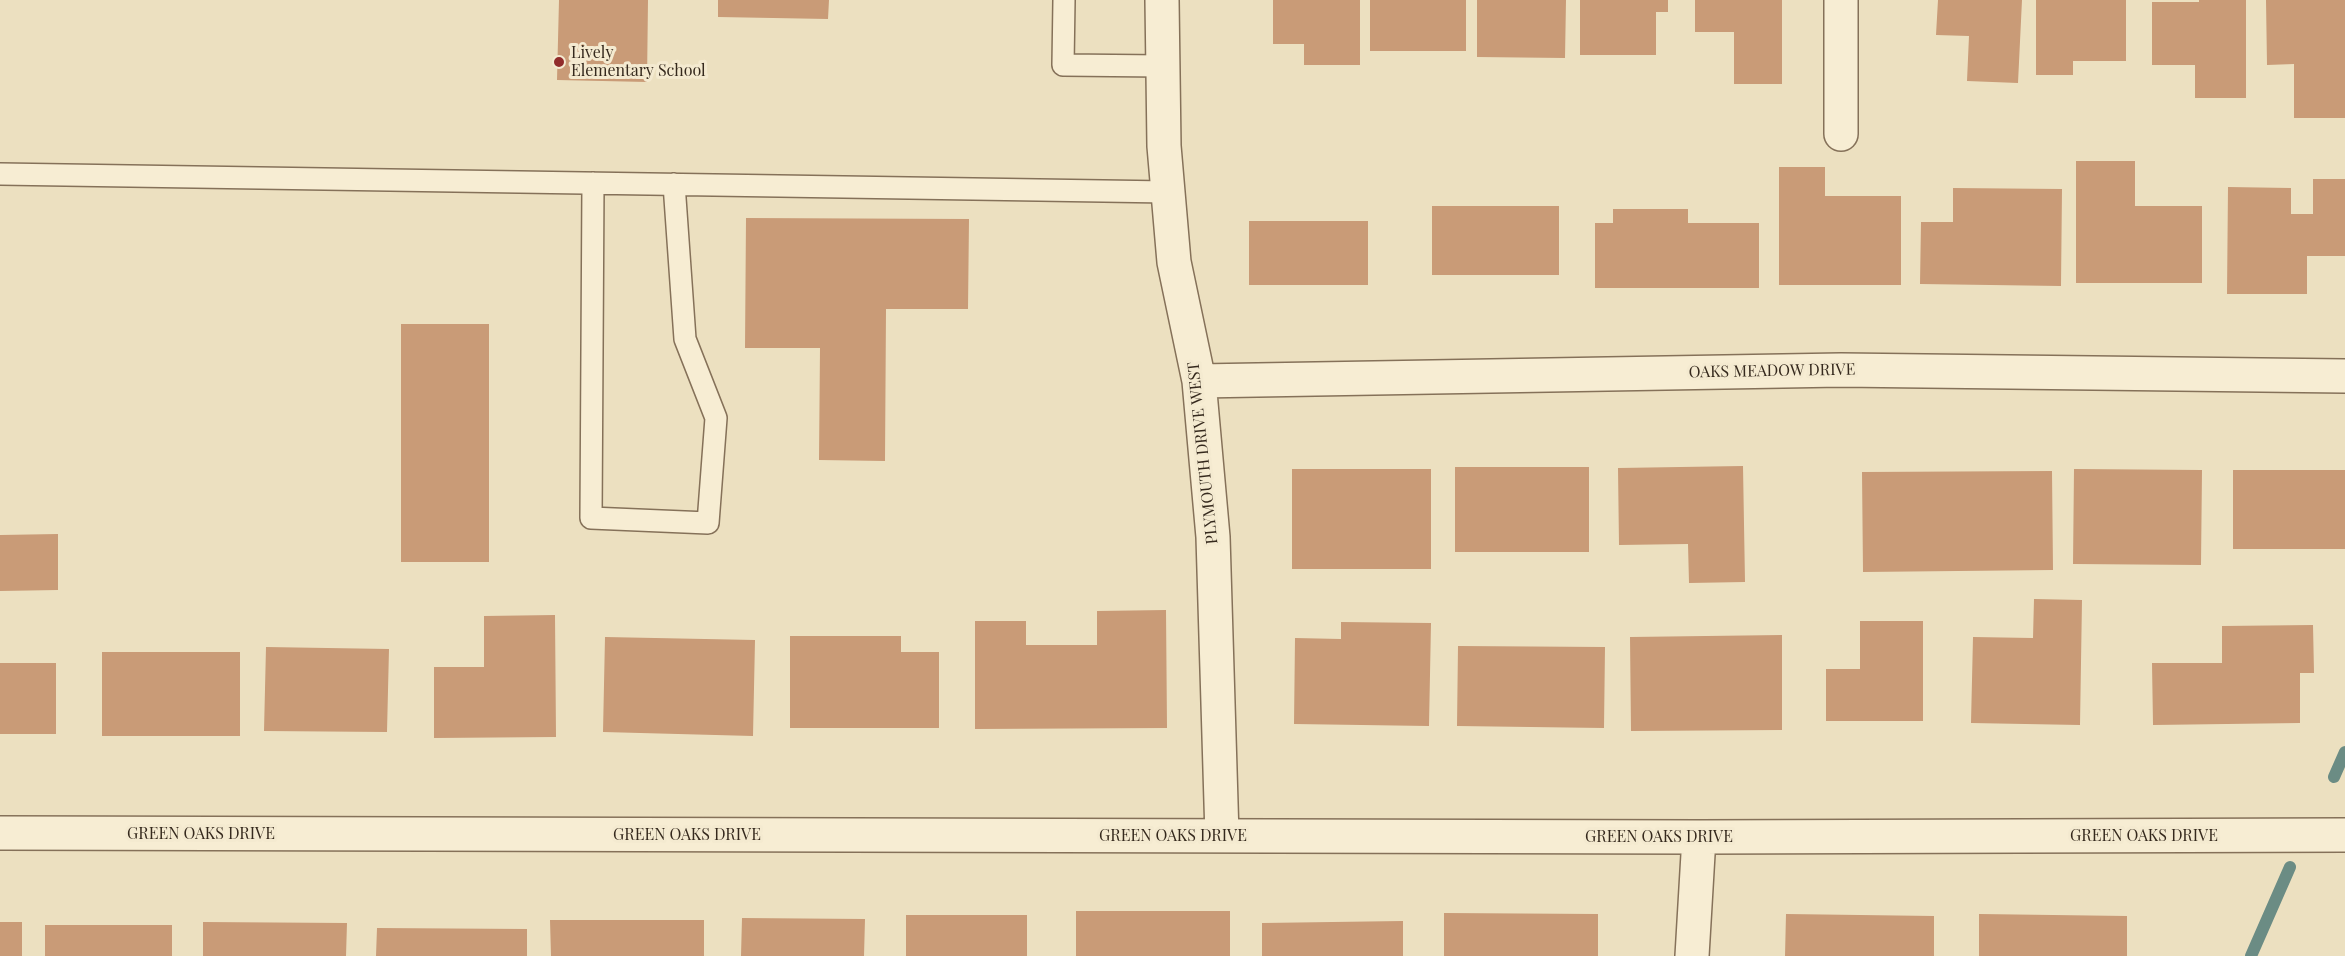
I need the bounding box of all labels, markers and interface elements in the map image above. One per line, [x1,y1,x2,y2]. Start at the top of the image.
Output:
place label: Lively Elementary School [571,43,706,81]
marker: Lively Elementary School [552,55,566,69]
street label: OAKS MEADOW DRIVE [1689,360,1855,382]
street label: PLYMOUTH DRIVE WEST [1184,361,1222,545]
street label: GREEN OAKS DRIVE [127,824,275,844]
street label: GREEN OAKS DRIVE [613,825,761,845]
street label: GREEN OAKS DRIVE [1099,826,1247,846]
street label: GREEN OAKS DRIVE [2070,826,2218,846]
street label: GREEN OAKS DRIVE [1585,827,1733,847]

